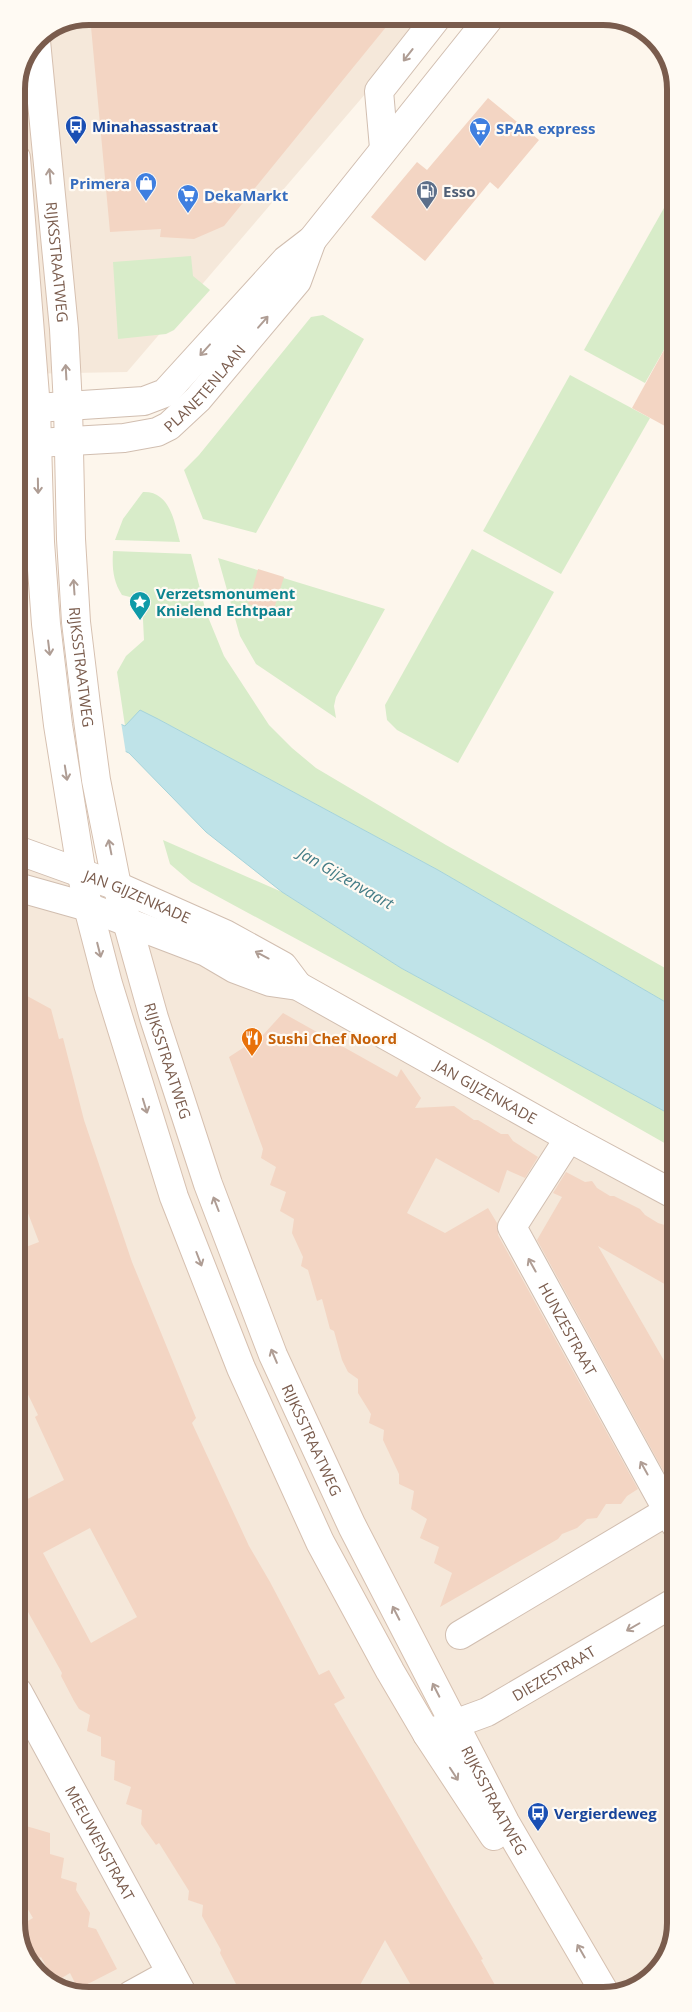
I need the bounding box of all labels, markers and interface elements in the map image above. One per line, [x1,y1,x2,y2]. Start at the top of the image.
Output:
one-way arrow [402,48,413,61]
bus stop icon: Minahassastraat [64,114,88,145]
place label: Minahassastraat [92,116,218,136]
supermarket icon: SPAR express [468,116,492,147]
place label: SPAR express [496,118,595,138]
one-way arrow [45,168,54,184]
shop icon: Primera [134,171,158,202]
place label: Primera [70,173,130,193]
fuel station icon: Esso [415,179,439,210]
place label: Esso [443,181,476,201]
supermarket icon: DekaMarkt [176,183,200,214]
place label: DekaMarkt [204,185,289,205]
street label: RIJKSSTRAATWEG [42,201,73,323]
one-way arrow [258,316,269,329]
street label: PLANETENLAAN [159,340,250,436]
one-way arrow [199,344,211,357]
one-way arrow [62,365,71,381]
one-way arrow [34,478,43,494]
one-way arrow [70,579,79,595]
place label: Verzetsmonument Knielend Echtpaar [156,583,296,620]
place icon: Verzetsmonument Knielend Echtpaar [128,590,152,621]
street label: RIJKSSTRAATWEG [65,606,99,728]
one-way arrow [44,640,54,656]
one-way arrow [61,765,71,781]
one-way arrow [104,840,114,856]
water label: Jan Gijzenvaart [292,840,398,915]
street label: JAN GIJZENKADE [79,864,194,928]
one-way arrow [95,942,104,958]
one-way arrow [255,950,270,960]
street label: RIJKSSTRAATWEG [140,1000,196,1121]
restaurant icon: Sushi Chef Noord [240,1026,264,1057]
place label: Sushi Chef Noord [268,1028,397,1048]
street label: JAN GIJZENKADE [430,1054,541,1128]
one-way arrow [141,1097,151,1113]
one-way arrow [211,1197,220,1212]
one-way arrow [194,1251,204,1266]
one-way arrow [527,1257,537,1272]
street label: HUNZESTRAAT [534,1279,602,1380]
one-way arrow [268,1349,278,1364]
street label: RIJKSSTRAATWEG [278,1381,347,1499]
one-way arrow [639,1461,649,1476]
one-way arrow [391,1606,400,1621]
one-way arrow [627,1622,641,1632]
street label: DIEZESTRAAT [508,1640,600,1705]
one-way arrow [431,1683,441,1698]
street label: RIJKSSTRAATWEG [457,1742,532,1858]
one-way arrow [449,1767,459,1781]
street label: MEEUWENSTRAAT [61,1782,140,1905]
bus stop icon: Vergierdeweg [526,1801,550,1832]
place label: Vergierdeweg [554,1803,657,1823]
one-way arrow [575,1945,585,1959]

